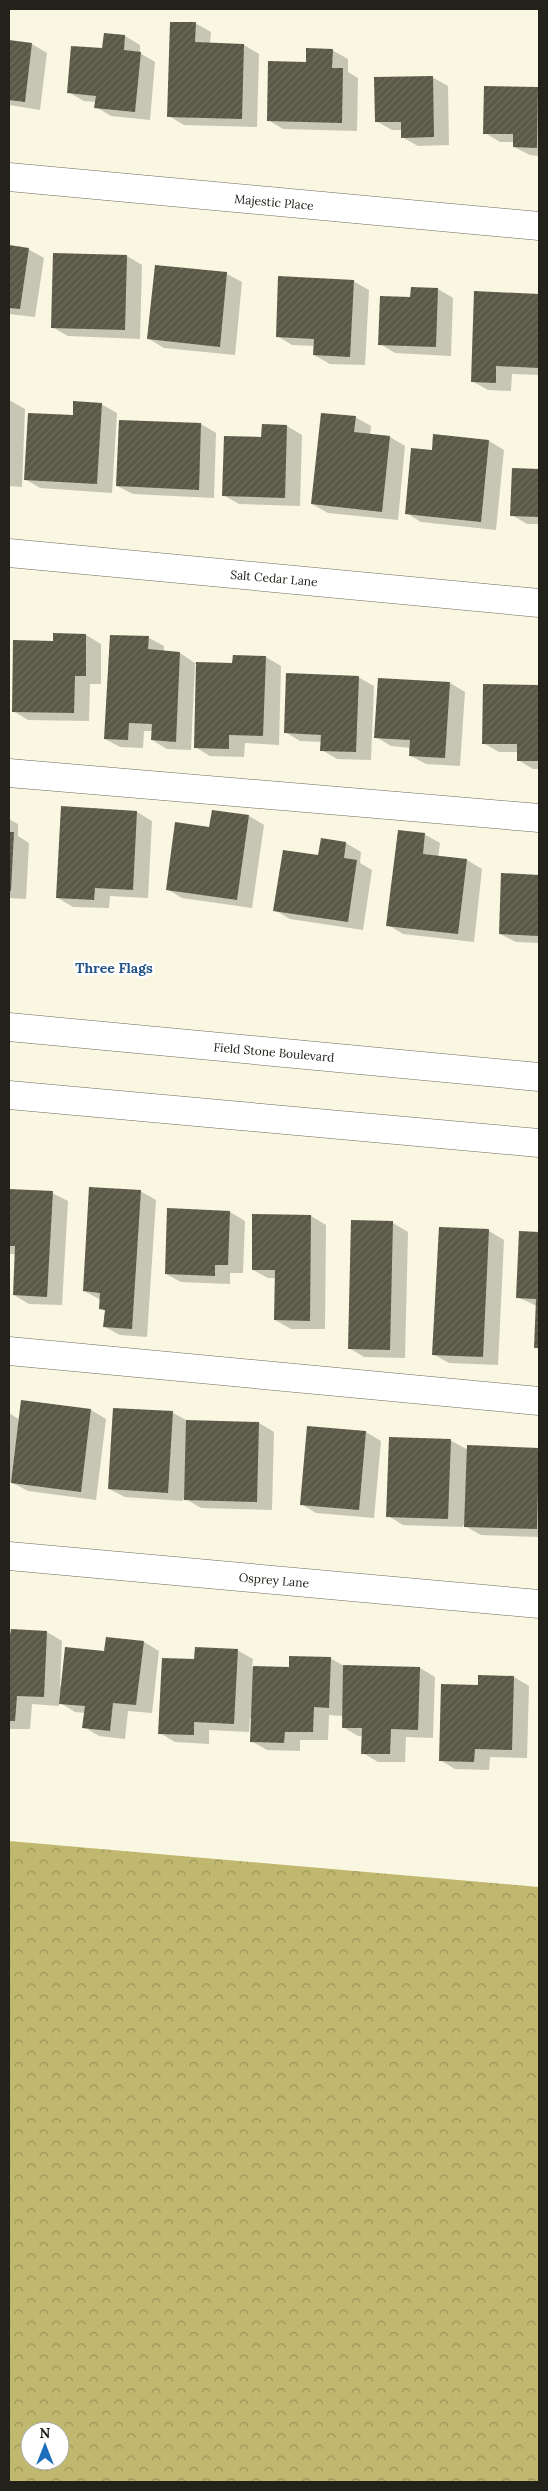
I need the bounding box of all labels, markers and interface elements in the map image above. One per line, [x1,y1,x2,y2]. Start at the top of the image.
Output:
street label: Majestic Place [234,191,315,213]
street label: Salt Cedar Lane [230,567,319,589]
district label: Three Flags [75,959,153,977]
street label: Field Stone Boulevard [213,1039,335,1065]
street label: Osprey Lane [238,1569,310,1591]
north arrow [20,2421,70,2471]
text: N [40,2424,51,2442]

